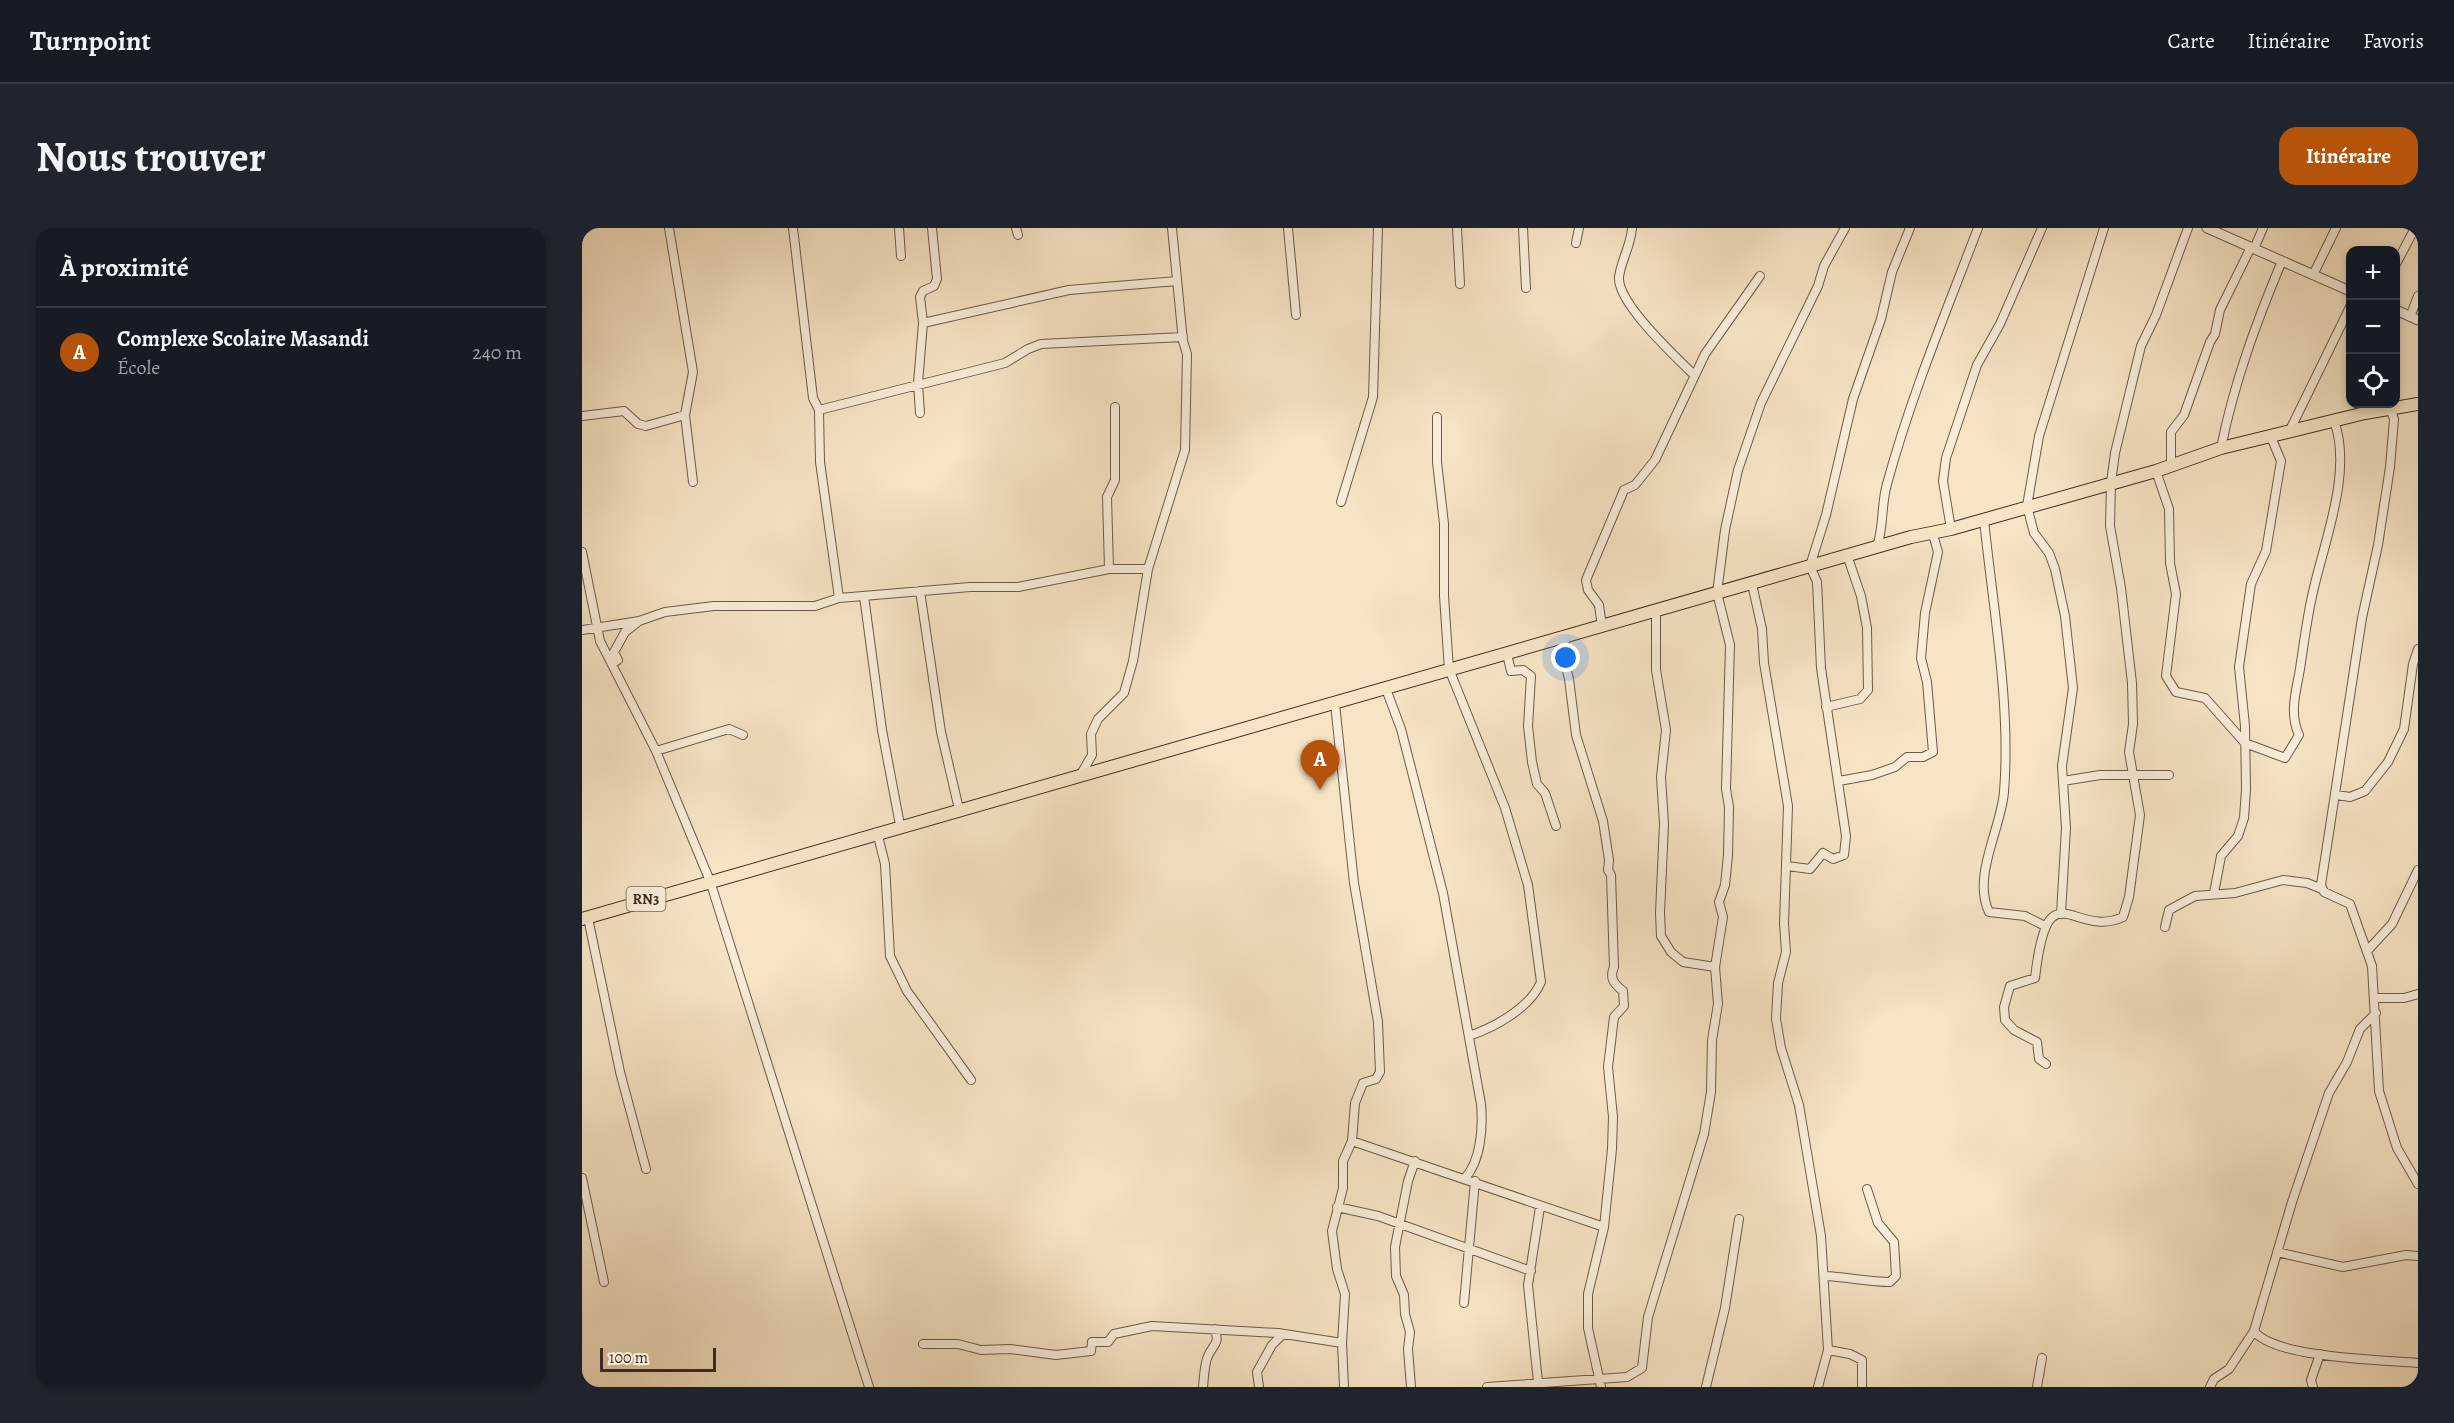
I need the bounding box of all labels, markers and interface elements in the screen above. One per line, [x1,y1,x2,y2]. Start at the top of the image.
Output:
text: Turnpoint [30,22,151,60]
text: Carte [2167,27,2215,55]
text: Itinéraire [2248,27,2330,55]
text: Favoris [2363,27,2424,55]
button: Itinéraire [2279,127,2418,185]
text: Nous trouver [36,128,266,185]
map controls [2346,246,2400,408]
button: + [2346,246,2400,300]
text: À proximité [60,250,189,285]
button: − [2346,300,2400,354]
text: Complexe Scolaire Masandi [117,324,369,354]
text: A [73,339,86,366]
text: 240 m [472,339,522,366]
text: École [117,354,160,381]
button: locate [2346,354,2400,408]
your location [1551,643,1580,672]
pin: A [1300,740,1340,790]
road number: RN3 [626,887,666,911]
scale bar [600,1345,716,1372]
text: 100 m [609,1347,648,1369]

